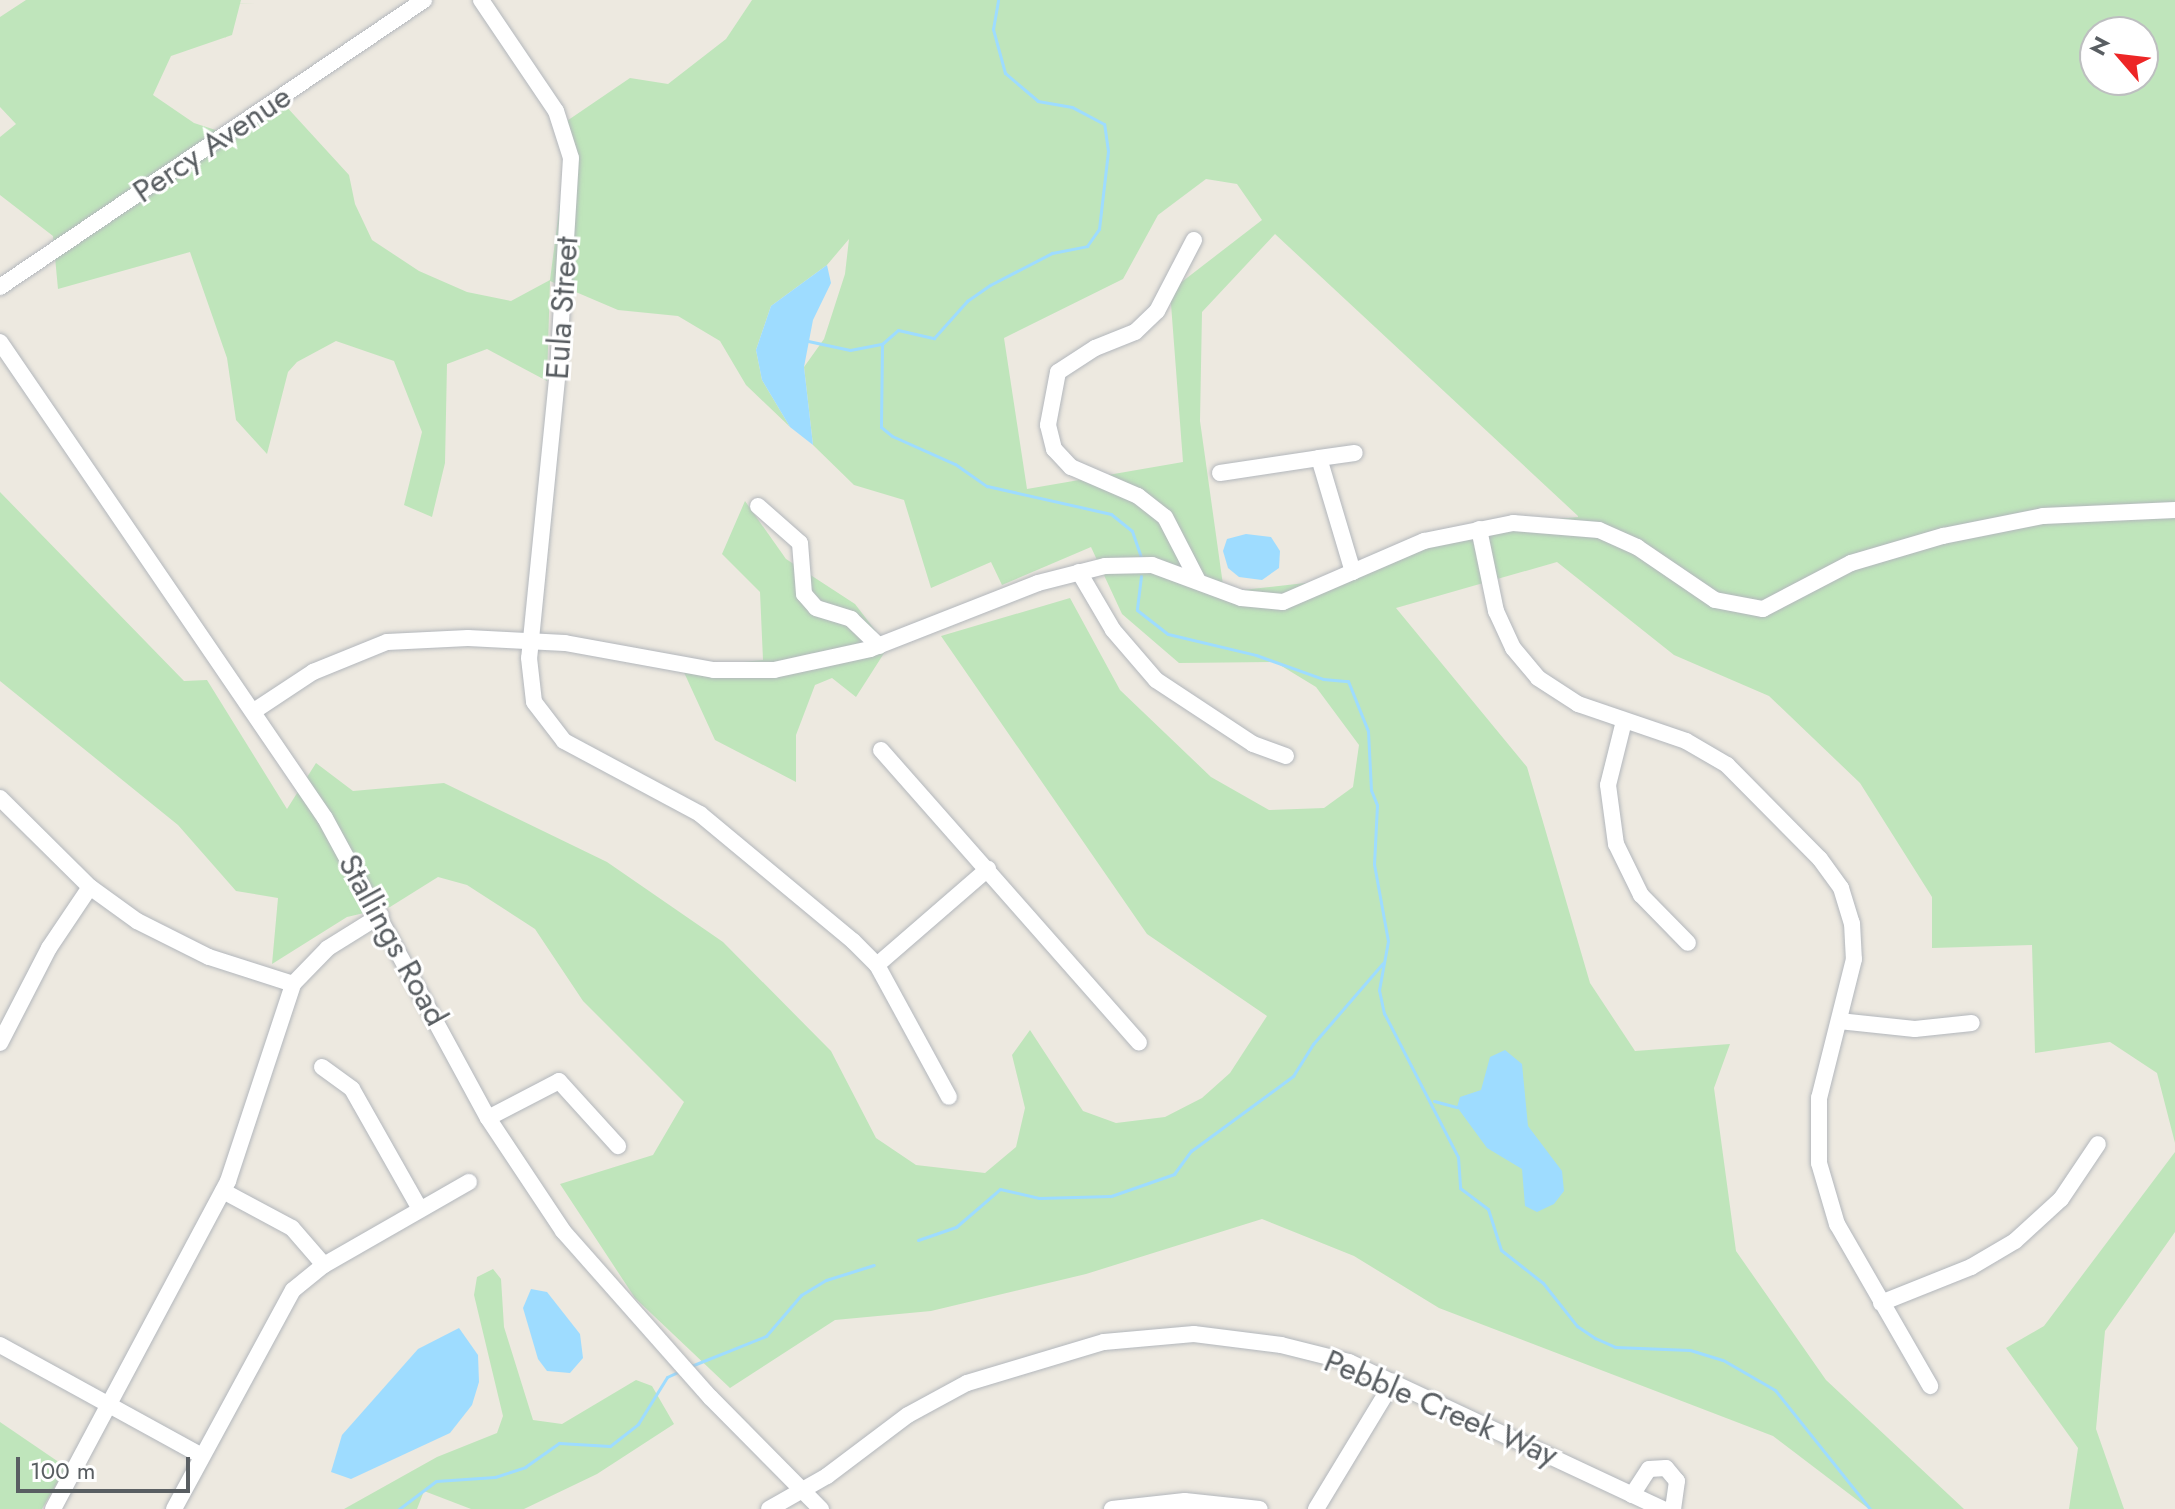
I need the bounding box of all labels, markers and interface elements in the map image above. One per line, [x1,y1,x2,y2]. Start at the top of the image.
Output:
north arrow [2079,16,2159,96]
text: N [2081,30,2118,61]
street label: Percy Avenue [126,77,298,211]
street label: Eula Street [538,235,586,381]
street label: Stallings Road [330,848,456,1032]
street label: Pebble Creek Way [1319,1342,1563,1474]
scale bar [20,1441,194,1491]
text: 100 m [30,1453,96,1488]

